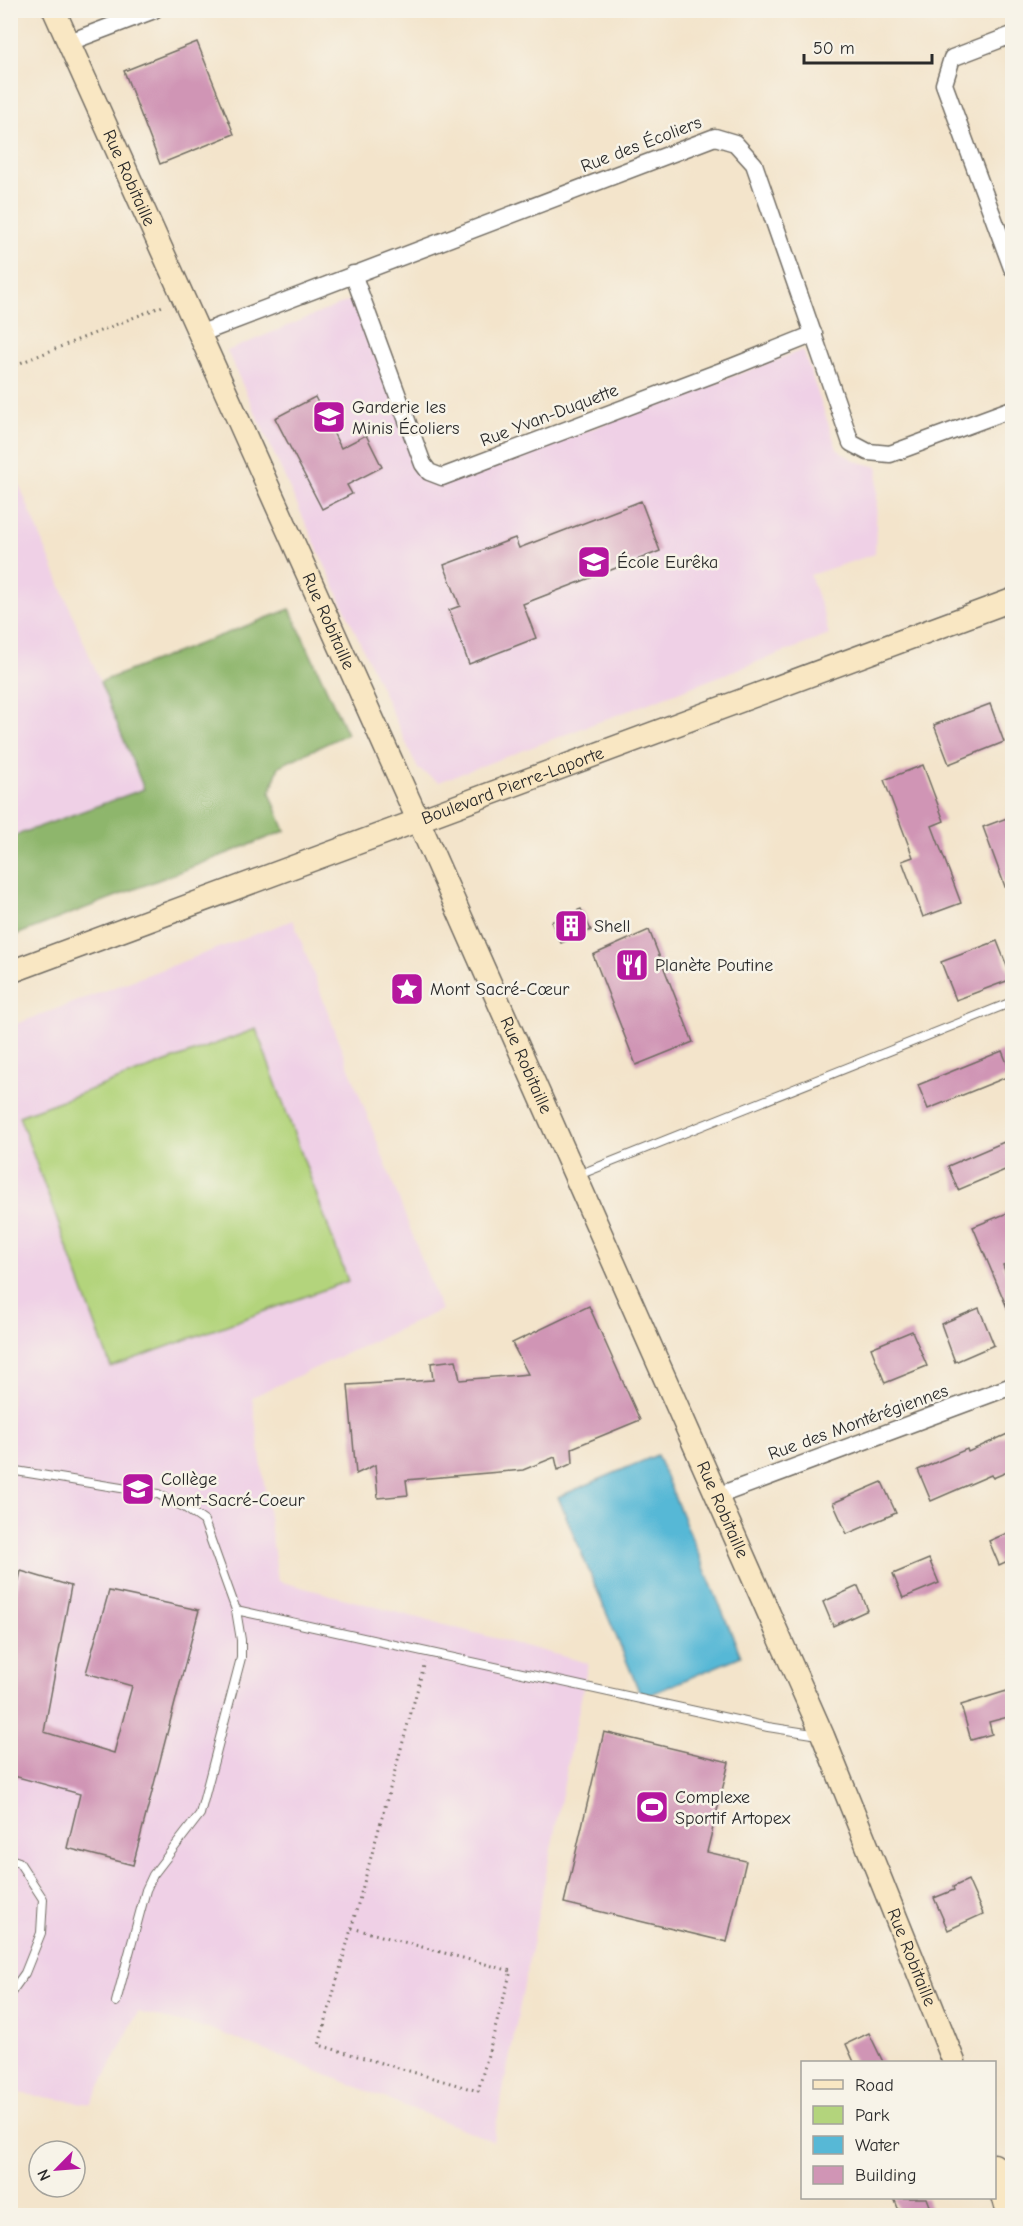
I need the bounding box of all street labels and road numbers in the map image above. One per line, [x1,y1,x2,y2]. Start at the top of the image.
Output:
street label: Rue des Écoliers [577,111,705,177]
street label: Rue Robitaille [98,126,160,230]
street label: Rue Yvan-Duquette [477,379,621,451]
street label: Rue Robitaille [297,570,359,673]
street label: Boulevard Pierre-Laporte [419,743,607,829]
street label: Rue Robitaille [495,1014,556,1117]
street label: Rue des Montérégiennes [765,1380,951,1465]
street label: Rue Robitaille [692,1458,753,1561]
street label: Rue Robitaille [882,1905,941,2009]

